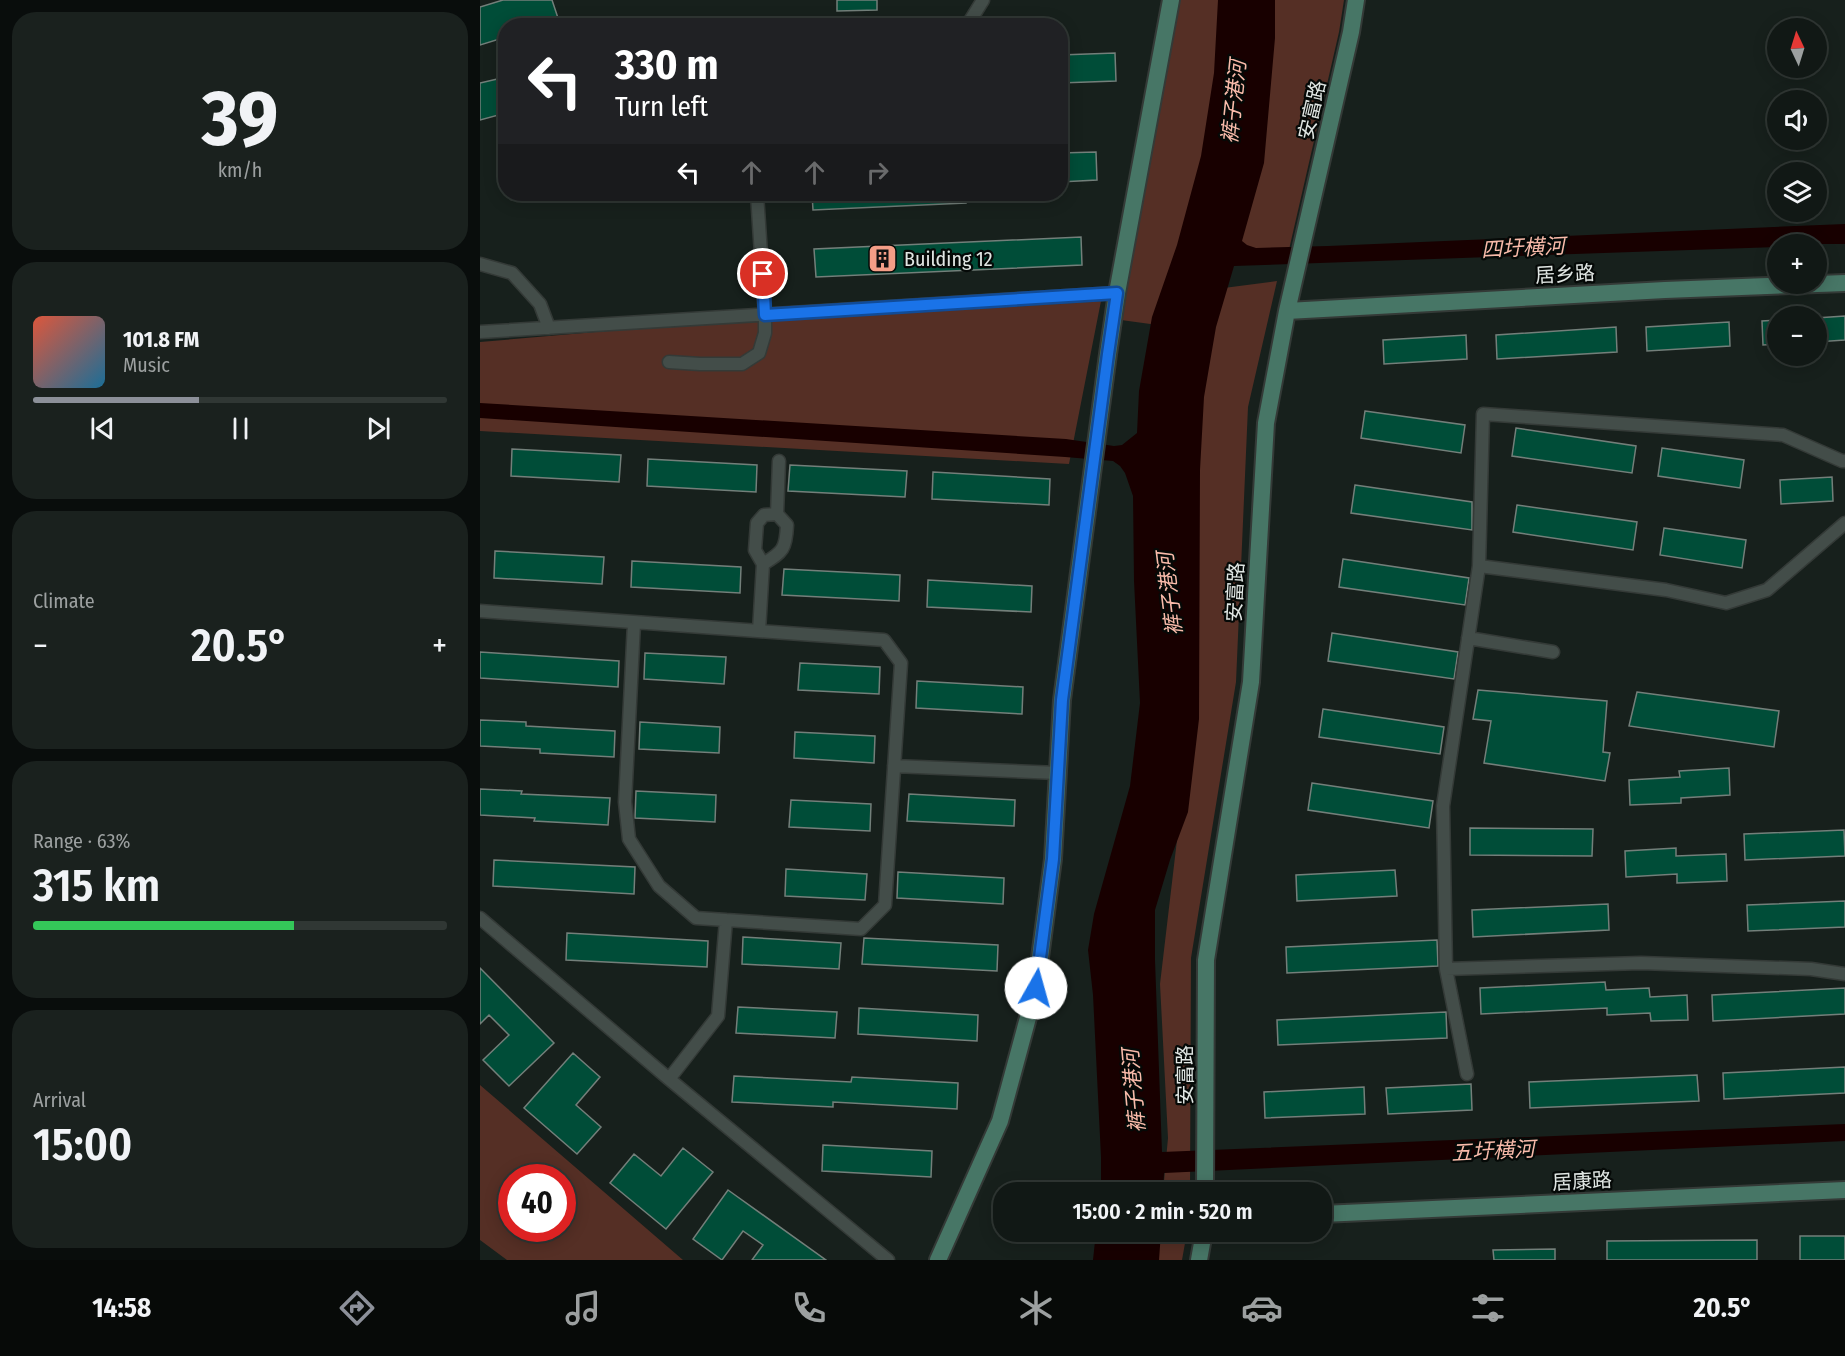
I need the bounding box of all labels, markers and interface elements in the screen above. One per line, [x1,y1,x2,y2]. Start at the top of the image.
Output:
north arrow [1767,18,1827,78]
map controls [1767,18,1827,366]
text: 330 m [615,40,718,90]
icon: left [516,42,594,120]
water label: 裤子港河 [1217,55,1252,145]
text: 39 [202,72,278,166]
street label: 安富路 [1294,78,1330,142]
button: sound [1767,90,1827,150]
text: Turn left [615,91,708,123]
icon: left [672,156,705,189]
icon: ahead [735,156,768,189]
icon: ahead [798,156,831,189]
icon: right [861,156,894,189]
text: km/h [218,158,262,182]
button: layers [1767,162,1827,222]
water label: 四圩横河 [1480,233,1570,263]
button: + [1767,234,1827,294]
building icon: Building 12 [867,243,899,275]
place label: Building 12 [904,247,993,271]
pin [737,248,788,299]
icon: arrive [746,257,779,290]
street label: 居乡路 [1534,260,1596,288]
button: − [1767,306,1827,366]
text: 101.8 FM [123,326,199,353]
text: Music [123,353,170,377]
icon: previous [86,412,119,445]
icon: pause [224,412,257,445]
icon: next [362,412,395,445]
water label: 裤子港河 [1151,547,1188,637]
street label: 安富路 [1221,561,1249,623]
text: Climate [33,589,95,613]
text: 20.5° [191,619,289,673]
text: − [33,626,48,666]
text: + [432,626,447,666]
text: Range · 63% [33,829,130,853]
text: 315 km [33,859,160,913]
position arrow [1004,956,1068,1020]
water label: 裤子港河 [1117,1044,1151,1134]
street label: 安富路 [1173,1045,1197,1105]
text: Arrival [33,1088,86,1112]
text: 15:00 [33,1118,132,1172]
water label: 五圩横河 [1450,1136,1540,1166]
speed limit sign: 40 [498,1164,576,1242]
street label: 居康路 [1551,1167,1613,1195]
text: 15:00 · 2 min · 520 m [1072,1198,1253,1225]
icon: directions [336,1287,378,1329]
icon: music [562,1287,604,1329]
icon: phone [788,1287,830,1329]
icon: climate [1015,1287,1057,1329]
icon: car [1241,1287,1283,1329]
icon: filters [1467,1287,1509,1329]
text: 14:58 [92,1292,151,1324]
text: 20.5° [1693,1292,1753,1324]

